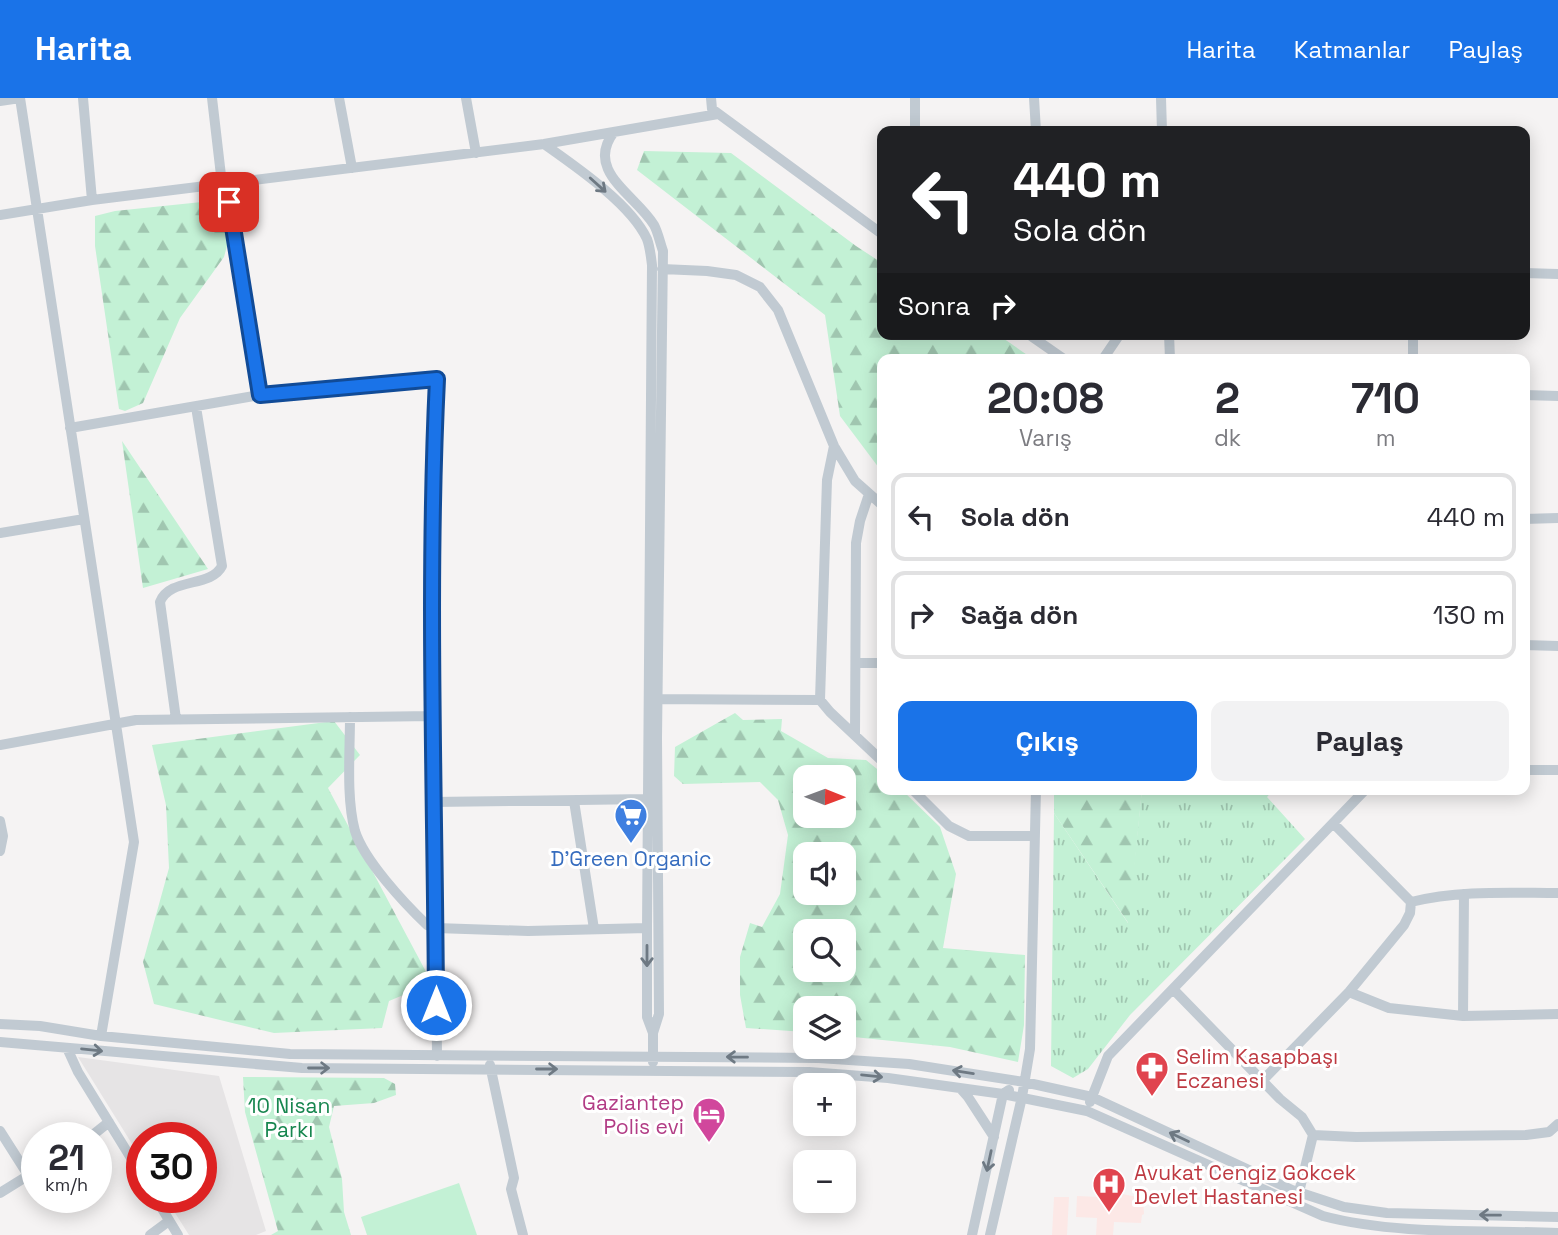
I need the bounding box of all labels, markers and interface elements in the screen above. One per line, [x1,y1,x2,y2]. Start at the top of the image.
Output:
text: Harita [35,28,132,70]
text: Harita [1187,34,1256,65]
text: Katmanlar [1294,34,1410,65]
text: Paylaş [1448,34,1523,65]
text: 440 m [1013,149,1161,211]
icon: left [898,154,989,245]
pin [199,172,259,232]
one-way arrow [589,177,606,194]
icon: arrive [210,183,248,221]
text: Sola dön [1013,210,1147,250]
icon: right [984,287,1022,325]
text: Sonra [898,289,970,323]
text: 20:08 [987,372,1104,425]
text: 2 [1215,372,1240,425]
text: 710 [1351,372,1420,425]
text: Varış [1019,423,1072,453]
text: dk [1214,423,1241,453]
text: m [1376,423,1395,453]
icon: left [902,498,940,536]
text: Sola dön [961,500,1070,534]
text: 440 m [1427,500,1505,534]
icon: right [902,596,940,634]
text: Sağa dön [961,598,1078,632]
text: 130 m [1433,598,1505,632]
button: Çıkış [898,701,1197,781]
button: Paylaş [1211,701,1509,781]
north arrow [793,765,856,828]
map controls [793,765,856,1213]
supermarket icon: D'Green Organic [612,796,650,845]
button: sound [793,842,856,905]
place label: D'Green Organic [550,845,712,872]
button: search [793,919,856,982]
one-way arrow [640,945,654,968]
position arrow [399,968,473,1042]
button: layers [793,996,856,1059]
place label: Selim Kasapbaşı Eczanesi [1176,1043,1338,1094]
one-way arrow [81,1044,103,1057]
pharmacy icon: Selim Kasapbaşı Eczanesi [1133,1049,1171,1098]
one-way arrow [725,1050,748,1064]
one-way arrow [307,1061,330,1075]
one-way arrow [535,1062,558,1076]
one-way arrow [952,1066,975,1079]
one-way arrow [860,1070,883,1083]
button: + [793,1073,856,1136]
place label: Gaziantep Polis evi [582,1089,684,1140]
park label: 10 Nisan Parkı [248,1092,330,1143]
hotel icon: Gaziantep Polis evi [690,1095,728,1144]
speed limit sign: 30 [126,1122,217,1213]
one-way arrow [1169,1130,1190,1143]
text: 21 [48,1136,85,1180]
one-way arrow [981,1149,995,1172]
button: − [793,1150,856,1213]
place label: Avukat Cengiz Gokcek Devlet Hastanesi [1134,1159,1356,1210]
hospital icon: Avukat Cengiz Gokcek Devlet Hastanesi [1090,1165,1128,1214]
text: km/h [45,1173,88,1196]
one-way arrow [1479,1209,1502,1222]

